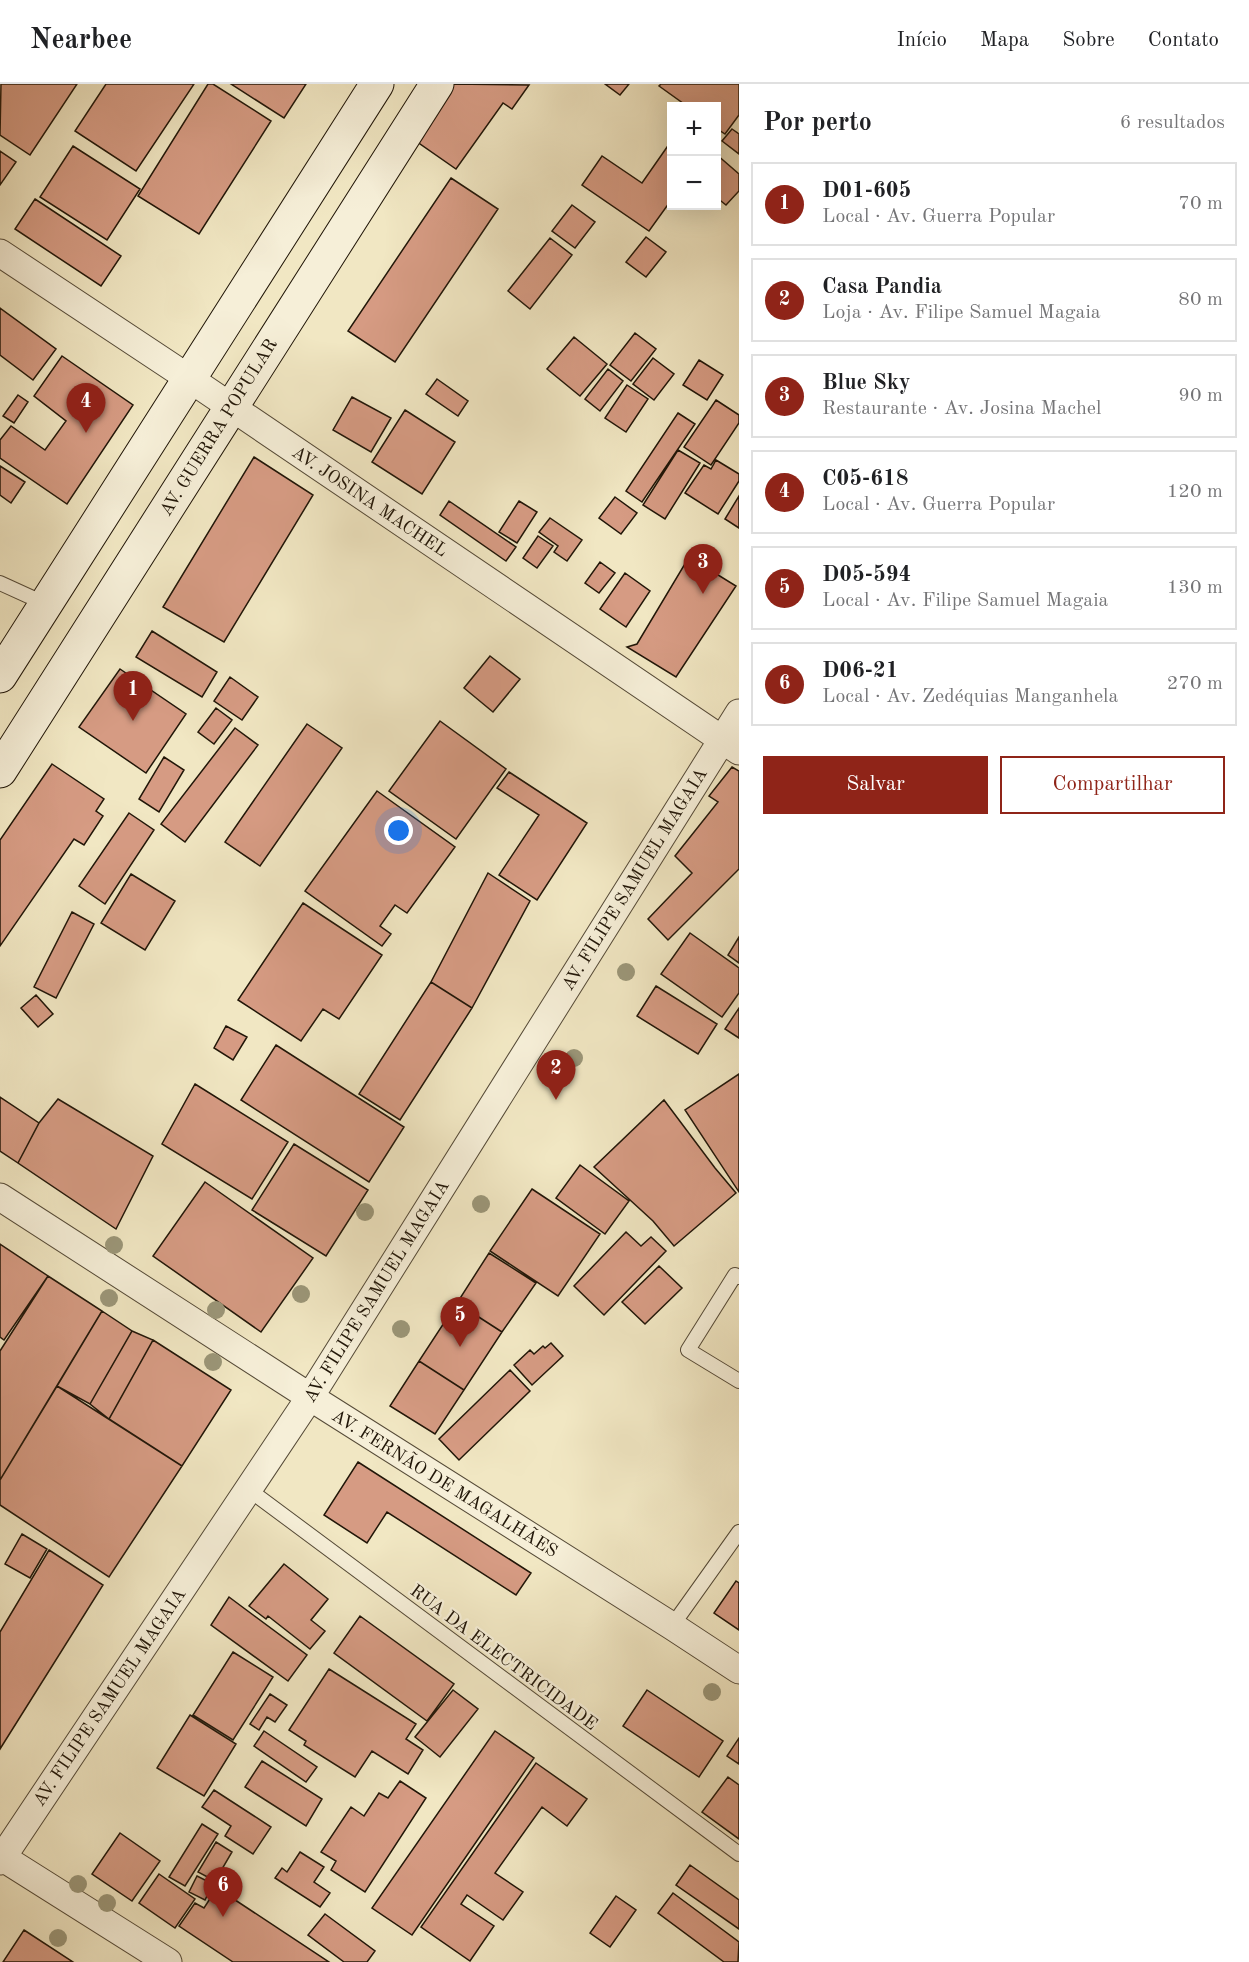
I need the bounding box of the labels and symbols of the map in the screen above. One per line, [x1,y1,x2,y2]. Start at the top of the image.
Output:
street label: AV. GUERRA POPULAR [157,336,281,519]
pin: 4 [66,384,106,433]
street label: AV. JOSINA MACHEL [288,443,450,561]
pin: 3 [684,544,722,594]
pin: 1 [114,672,152,721]
street label: AV. FILIPE SAMUEL MAGAIA [559,765,711,994]
your location [384,816,413,845]
pin: 2 [536,1050,576,1100]
street label: AV. FILIPE SAMUEL MAGAIA [301,1177,453,1406]
pin: 5 [440,1298,480,1347]
street label: AV. FERNÃO DE MAGALHÃES [328,1403,563,1561]
street label: RUA DA ELECTRICIDADE [407,1582,600,1734]
street label: AV. FILIPE SAMUEL MAGAIA [30,1585,190,1810]
pin: 6 [204,1868,242,1917]

